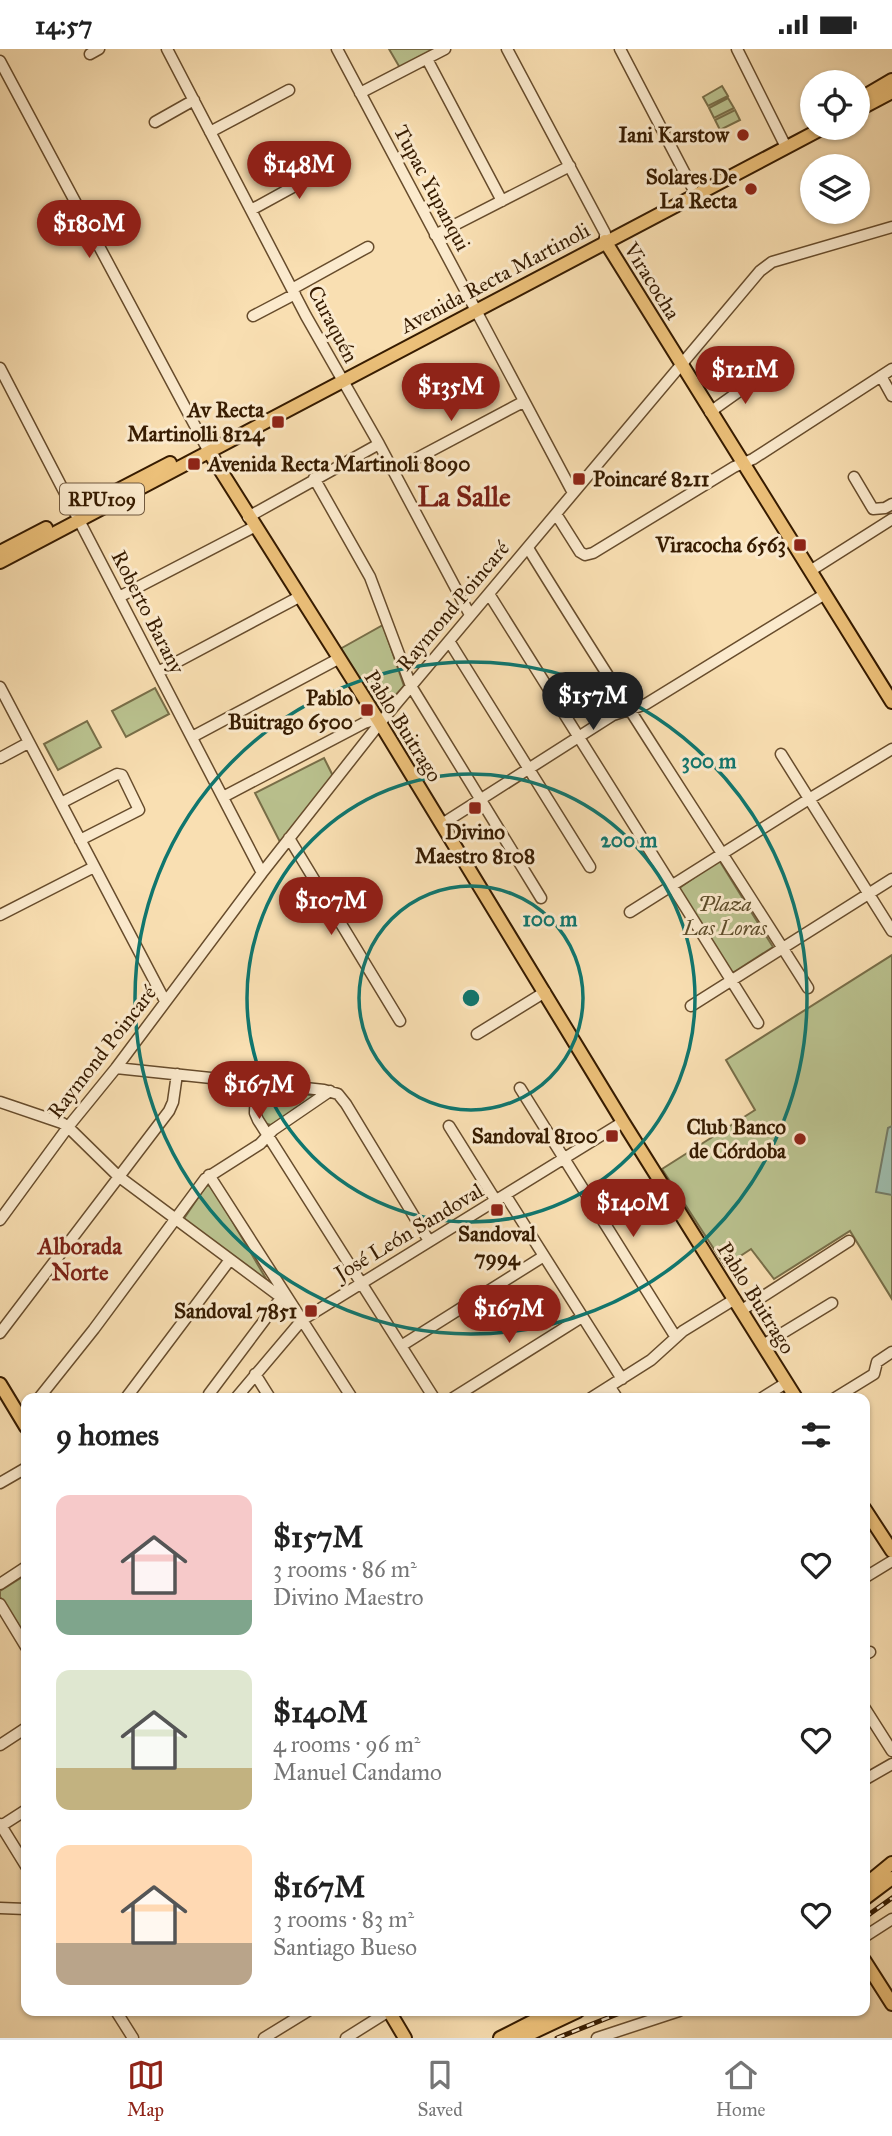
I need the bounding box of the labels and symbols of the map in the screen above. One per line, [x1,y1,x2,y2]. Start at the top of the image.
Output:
street label: Tupac Yupanqui [388,121,476,256]
place label: Iani Karstow [618,122,730,148]
marker: Iani Karstow [735,127,751,143]
pin: $148M [250,141,348,201]
place label: Solares De La Recta [646,164,738,214]
marker: Solares De La Recta [743,181,759,197]
pin: $180M [40,201,138,260]
street label: Avenida Recta Martinoli [395,217,594,339]
street label: Viracocha [618,237,686,325]
street label: Curaquén [302,281,364,367]
pin: $121M [696,347,794,406]
pin: $135M [402,363,500,423]
place label: Av Recta Martinolli 8124 [127,397,265,447]
marker: Av Recta Martinolli 8124 [270,414,286,430]
place label: Avenida Recta Martinoli 8090 [206,451,470,477]
marker: Avenida Recta Martinoli 8090 [186,456,202,472]
place label: Poincaré 8211 [593,466,709,492]
marker: Poincaré 8211 [571,471,587,487]
district label: La Salle [417,479,511,514]
road number: RPU109 [60,484,144,515]
place label: Viracocha 6563 [655,532,786,558]
street label: Raymond Poincaré [391,536,515,676]
marker: Viracocha 6563 [792,537,808,553]
street label: Roberto Barany [106,546,191,679]
street label: Pablo Buitrago [358,665,448,787]
pin: $157M [544,673,642,732]
place label: Pablo Buitrago 6500 [228,685,353,735]
marker: Pablo Buitrago 6500 [359,702,375,718]
text: 300 m [681,748,737,774]
marker: Divino Maestro 8108 [467,800,483,816]
place label: Divino Maestro 8108 [415,819,535,869]
text: 200 m [601,827,658,853]
pin: $107M [282,877,380,937]
park label: Plaza Las Loras [682,891,768,941]
text: 100 m [523,906,578,932]
street label: Raymond Poincaré [42,980,162,1124]
centre of rings [459,986,483,1010]
pin: $167M [210,1061,308,1121]
place label: Club Banco de Córdoba [686,1114,787,1164]
place label: Sandoval 8100 [472,1123,598,1149]
marker: Sandoval 8100 [604,1128,620,1144]
marker: Club Banco de Córdoba [792,1131,808,1147]
street label: José León Sandoval [328,1177,488,1288]
pin: $140M [584,1179,682,1239]
marker: Sandoval 7994 [489,1202,505,1218]
place label: Sandoval 7994 [458,1221,537,1271]
district label: Alborada Norte [36,1232,123,1286]
street label: Pablo Buitrago [711,1237,801,1359]
pin: $167M [460,1285,558,1345]
place label: Sandoval 7851 [174,1298,297,1324]
marker: Sandoval 7851 [303,1303,319,1319]

